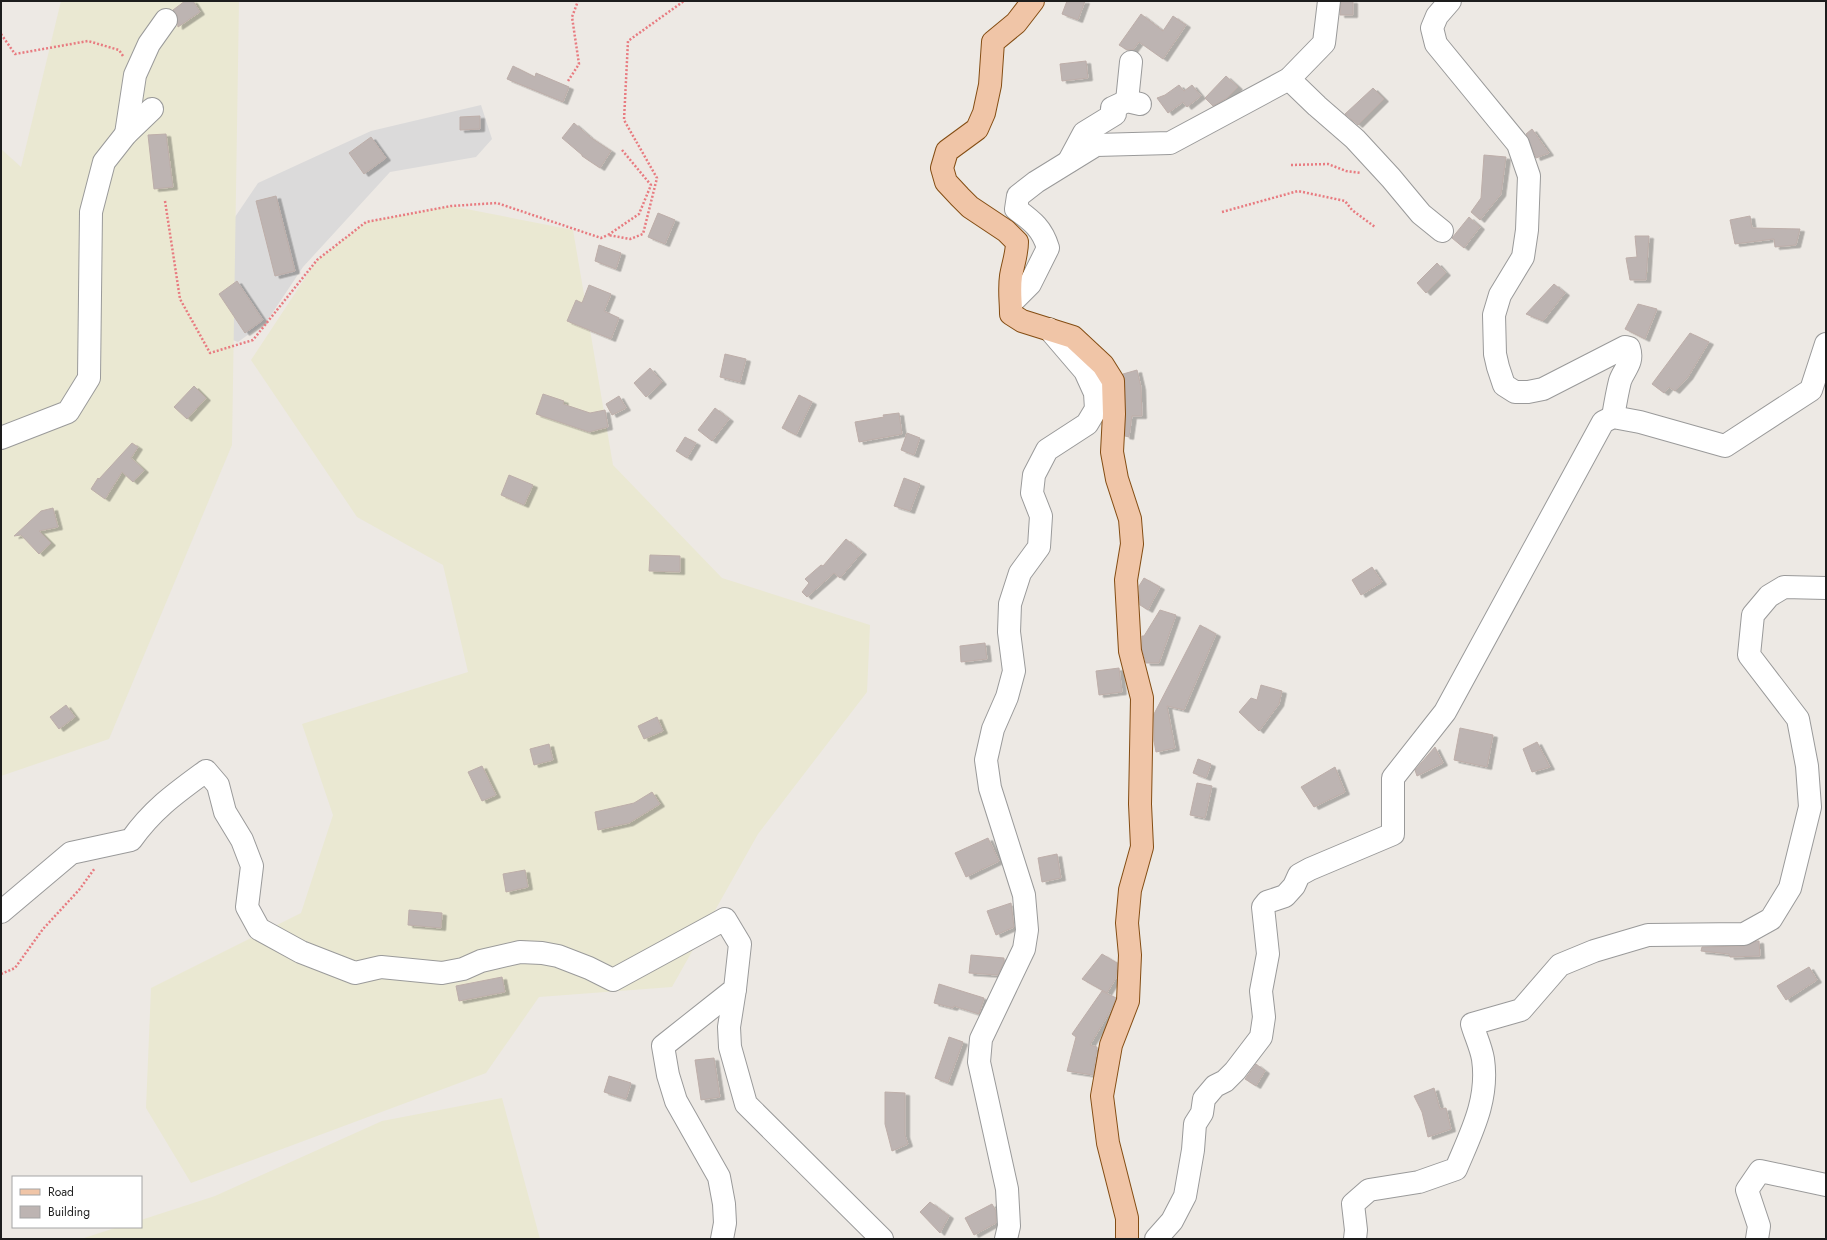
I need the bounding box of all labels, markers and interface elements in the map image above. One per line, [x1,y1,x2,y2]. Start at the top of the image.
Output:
legend [12,1176,142,1228]
text: Road [48,1183,74,1201]
text: Building [48,1203,90,1221]

